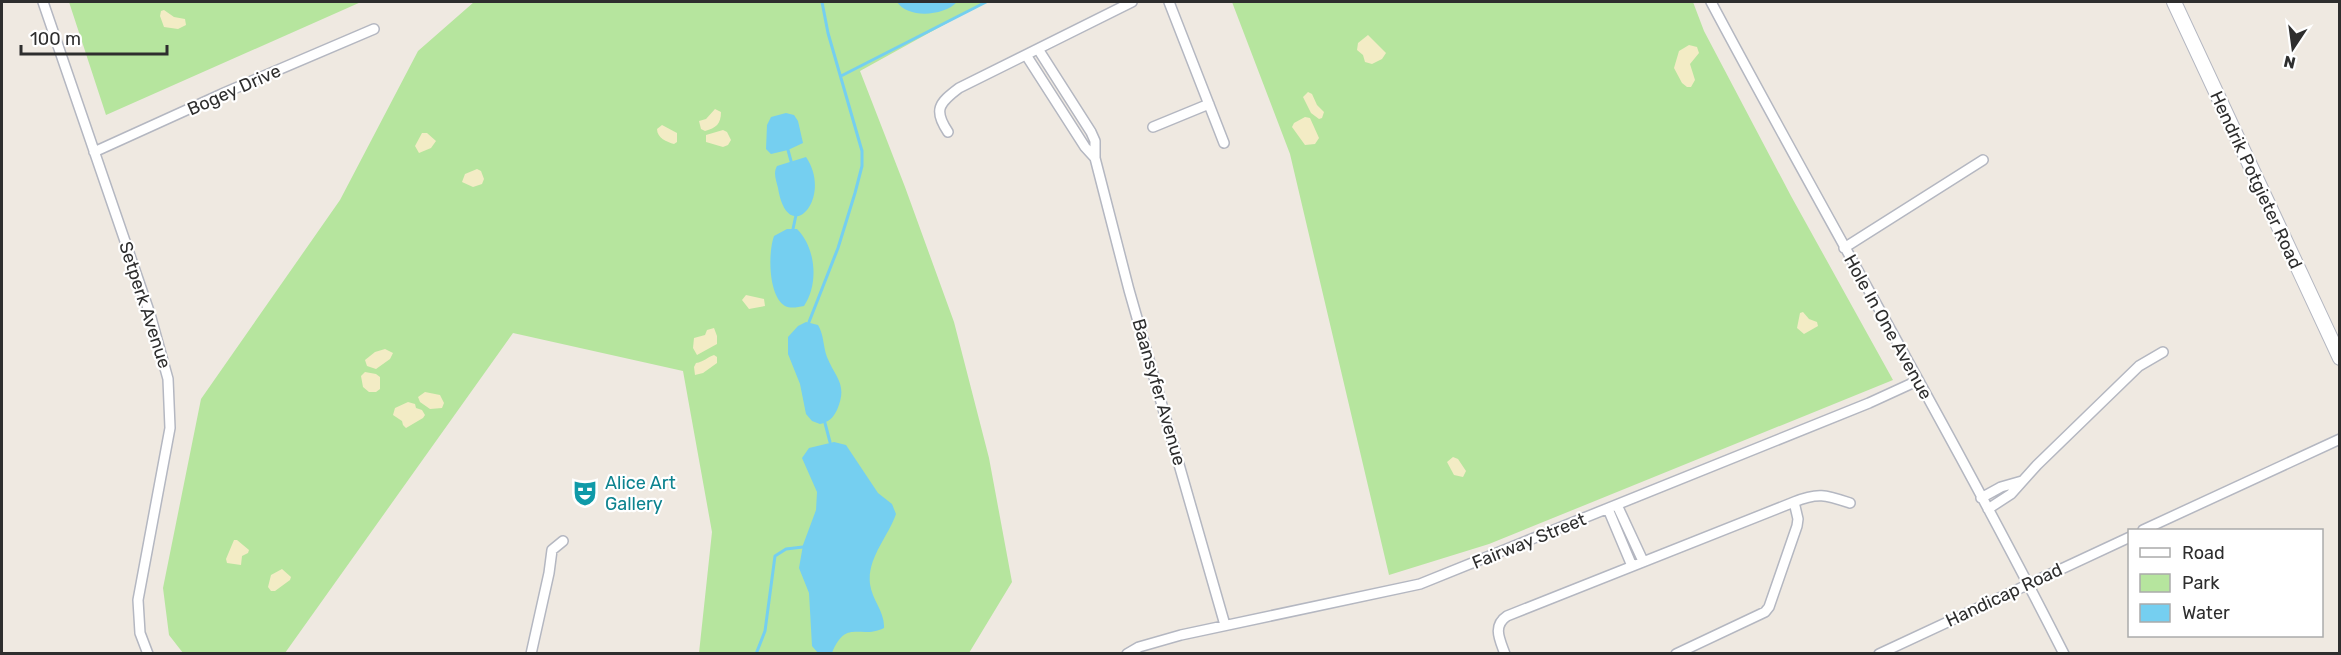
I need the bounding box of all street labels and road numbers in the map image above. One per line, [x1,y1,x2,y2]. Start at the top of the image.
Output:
street label: Bogey Drive [184,60,284,120]
street label: Hendrik Potgieter Road [2205,88,2307,272]
street label: Setperk Avenue [114,239,176,371]
street label: Hole In One Avenue [1839,251,1937,403]
street label: Baansyfer Avenue [1127,316,1191,468]
street label: Fairway Street [1469,508,1589,574]
street label: Handicap Road [1942,558,2066,632]

